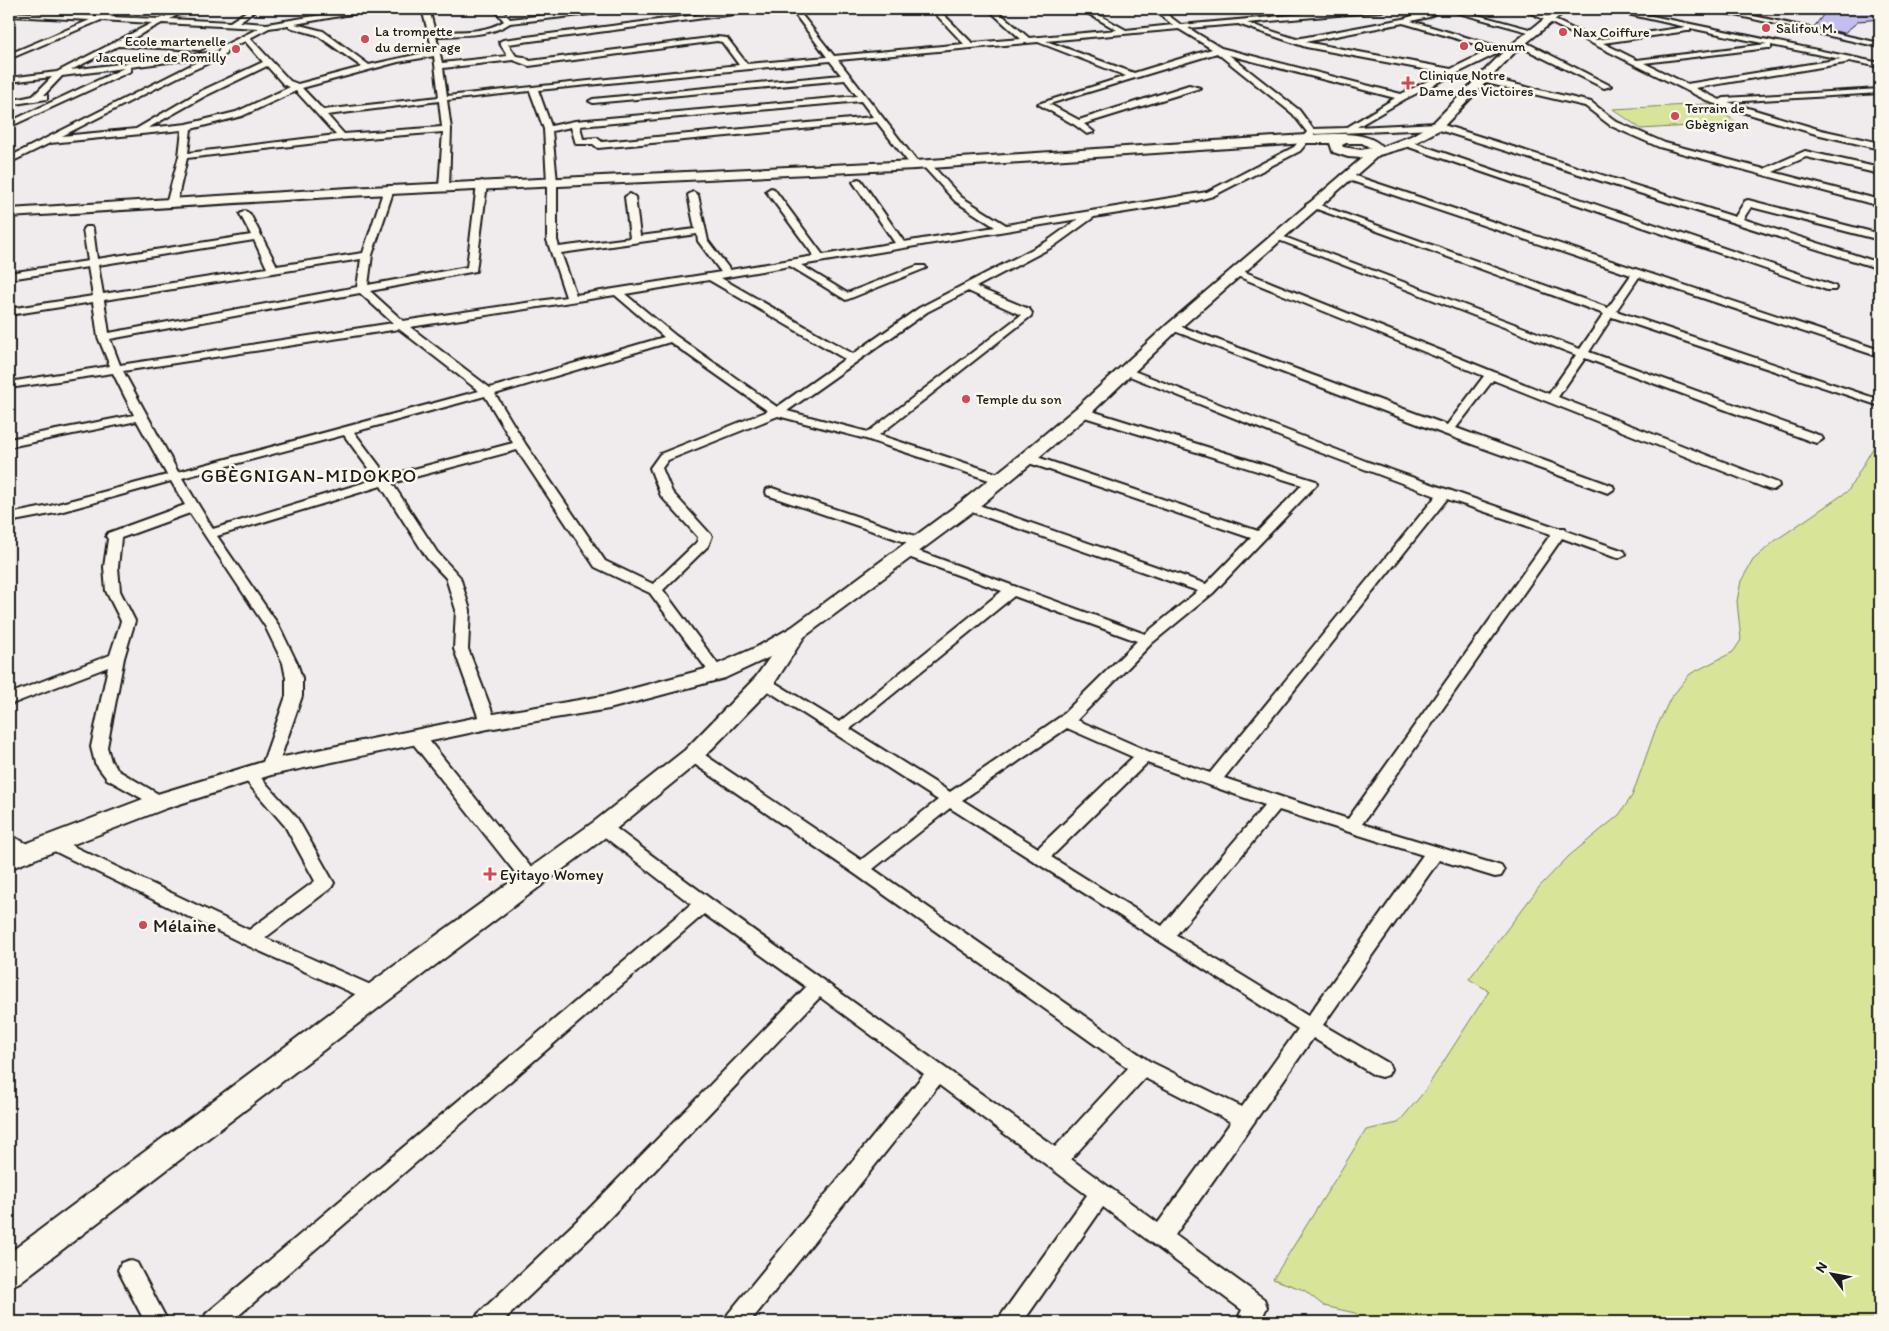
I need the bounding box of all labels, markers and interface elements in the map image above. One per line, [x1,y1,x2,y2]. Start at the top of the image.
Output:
place label: Salifou M. [1776,20,1836,37]
marker: Salifou M. [1760,22,1772,34]
place label: La trompette du dernier age [375,23,461,56]
place label: Nax Coiffure [1573,24,1650,41]
marker: Nax Coiffure [1557,26,1569,38]
place label: Ecole martenelle Jacqueline de Romilly [96,33,226,66]
marker: La trompette du dernier age [359,33,371,45]
place label: Quenum [1474,38,1526,55]
marker: Quenum [1458,40,1470,52]
marker: Ecole martenelle Jacqueline de Romilly [230,43,242,55]
place label: Clinique Notre Dame des Victoires [1419,67,1534,100]
marker: Clinique Notre Dame des Victoires [1401,76,1415,90]
place label: Terrain de Gbègnigan [1685,100,1749,133]
marker: Terrain de Gbègnigan [1669,110,1681,122]
place label: Temple du son [976,391,1062,408]
marker: Temple du son [960,393,972,405]
district label: GBÈGNIGAN-MIDOKPO [201,464,417,487]
place label: Eyitayo Womey [500,865,604,884]
marker: Eyitayo Womey [484,868,496,880]
place label: Mélaine [153,914,216,937]
marker: Mélaine [137,919,149,931]
north arrow [1806,1248,1856,1298]
text: N [1812,1259,1831,1276]

